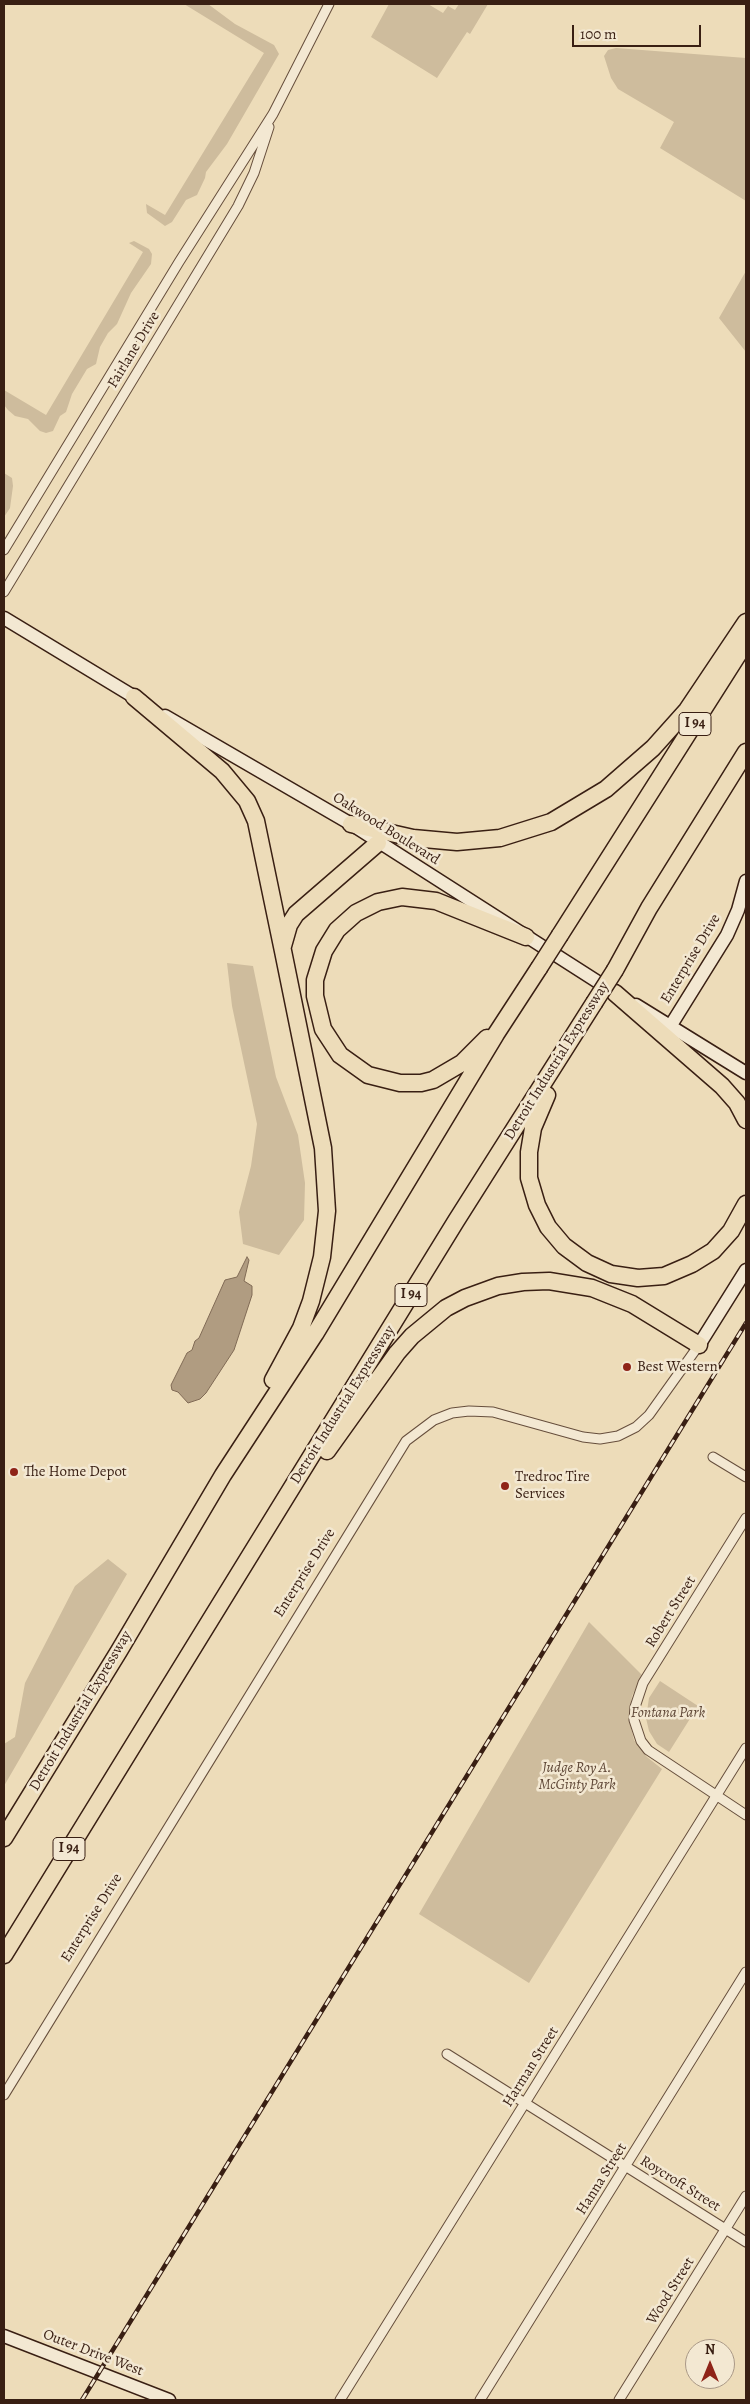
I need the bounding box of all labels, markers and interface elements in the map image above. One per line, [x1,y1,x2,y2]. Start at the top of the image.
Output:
scale bar [575,15,704,47]
text: 100 m [580,24,617,44]
street label: Fairlane Drive [104,308,164,392]
road number: I 94 [679,712,711,736]
street label: Oakwood Boulevard [329,789,443,869]
street label: Enterprise Drive [657,911,725,1007]
street label: Detroit Industrial Expressway [501,978,613,1144]
road number: I 94 [395,1284,427,1306]
street label: Detroit Industrial Expressway [287,1322,399,1488]
place label: Best Western [637,1358,718,1376]
marker: Best Western [621,1361,633,1373]
place label: The Home Depot [24,1463,127,1481]
marker: The Home Depot [8,1466,20,1478]
place label: Tredroc Tire Services [515,1468,590,1503]
marker: Tredroc Tire Services [499,1480,511,1492]
street label: Enterprise Drive [271,1525,339,1621]
street label: Robert Street [642,1573,700,1651]
street label: Detroit Industrial Expressway [26,1628,136,1794]
park label: Fontana Park [631,1704,705,1722]
park label: Judge Roy A. McGinty Park [538,1759,616,1794]
road number: I 94 [53,1838,85,1860]
street label: Enterprise Drive [58,1870,126,1966]
street label: Harman Street [499,2024,563,2110]
street label: Hanna Street [573,2140,631,2218]
street label: Roycroft Street [636,2152,724,2216]
street label: Wood Street [643,2254,699,2328]
street label: Outer Drive West [40,2326,146,2380]
north arrow [685,2339,735,2389]
text: N [705,2340,715,2359]

